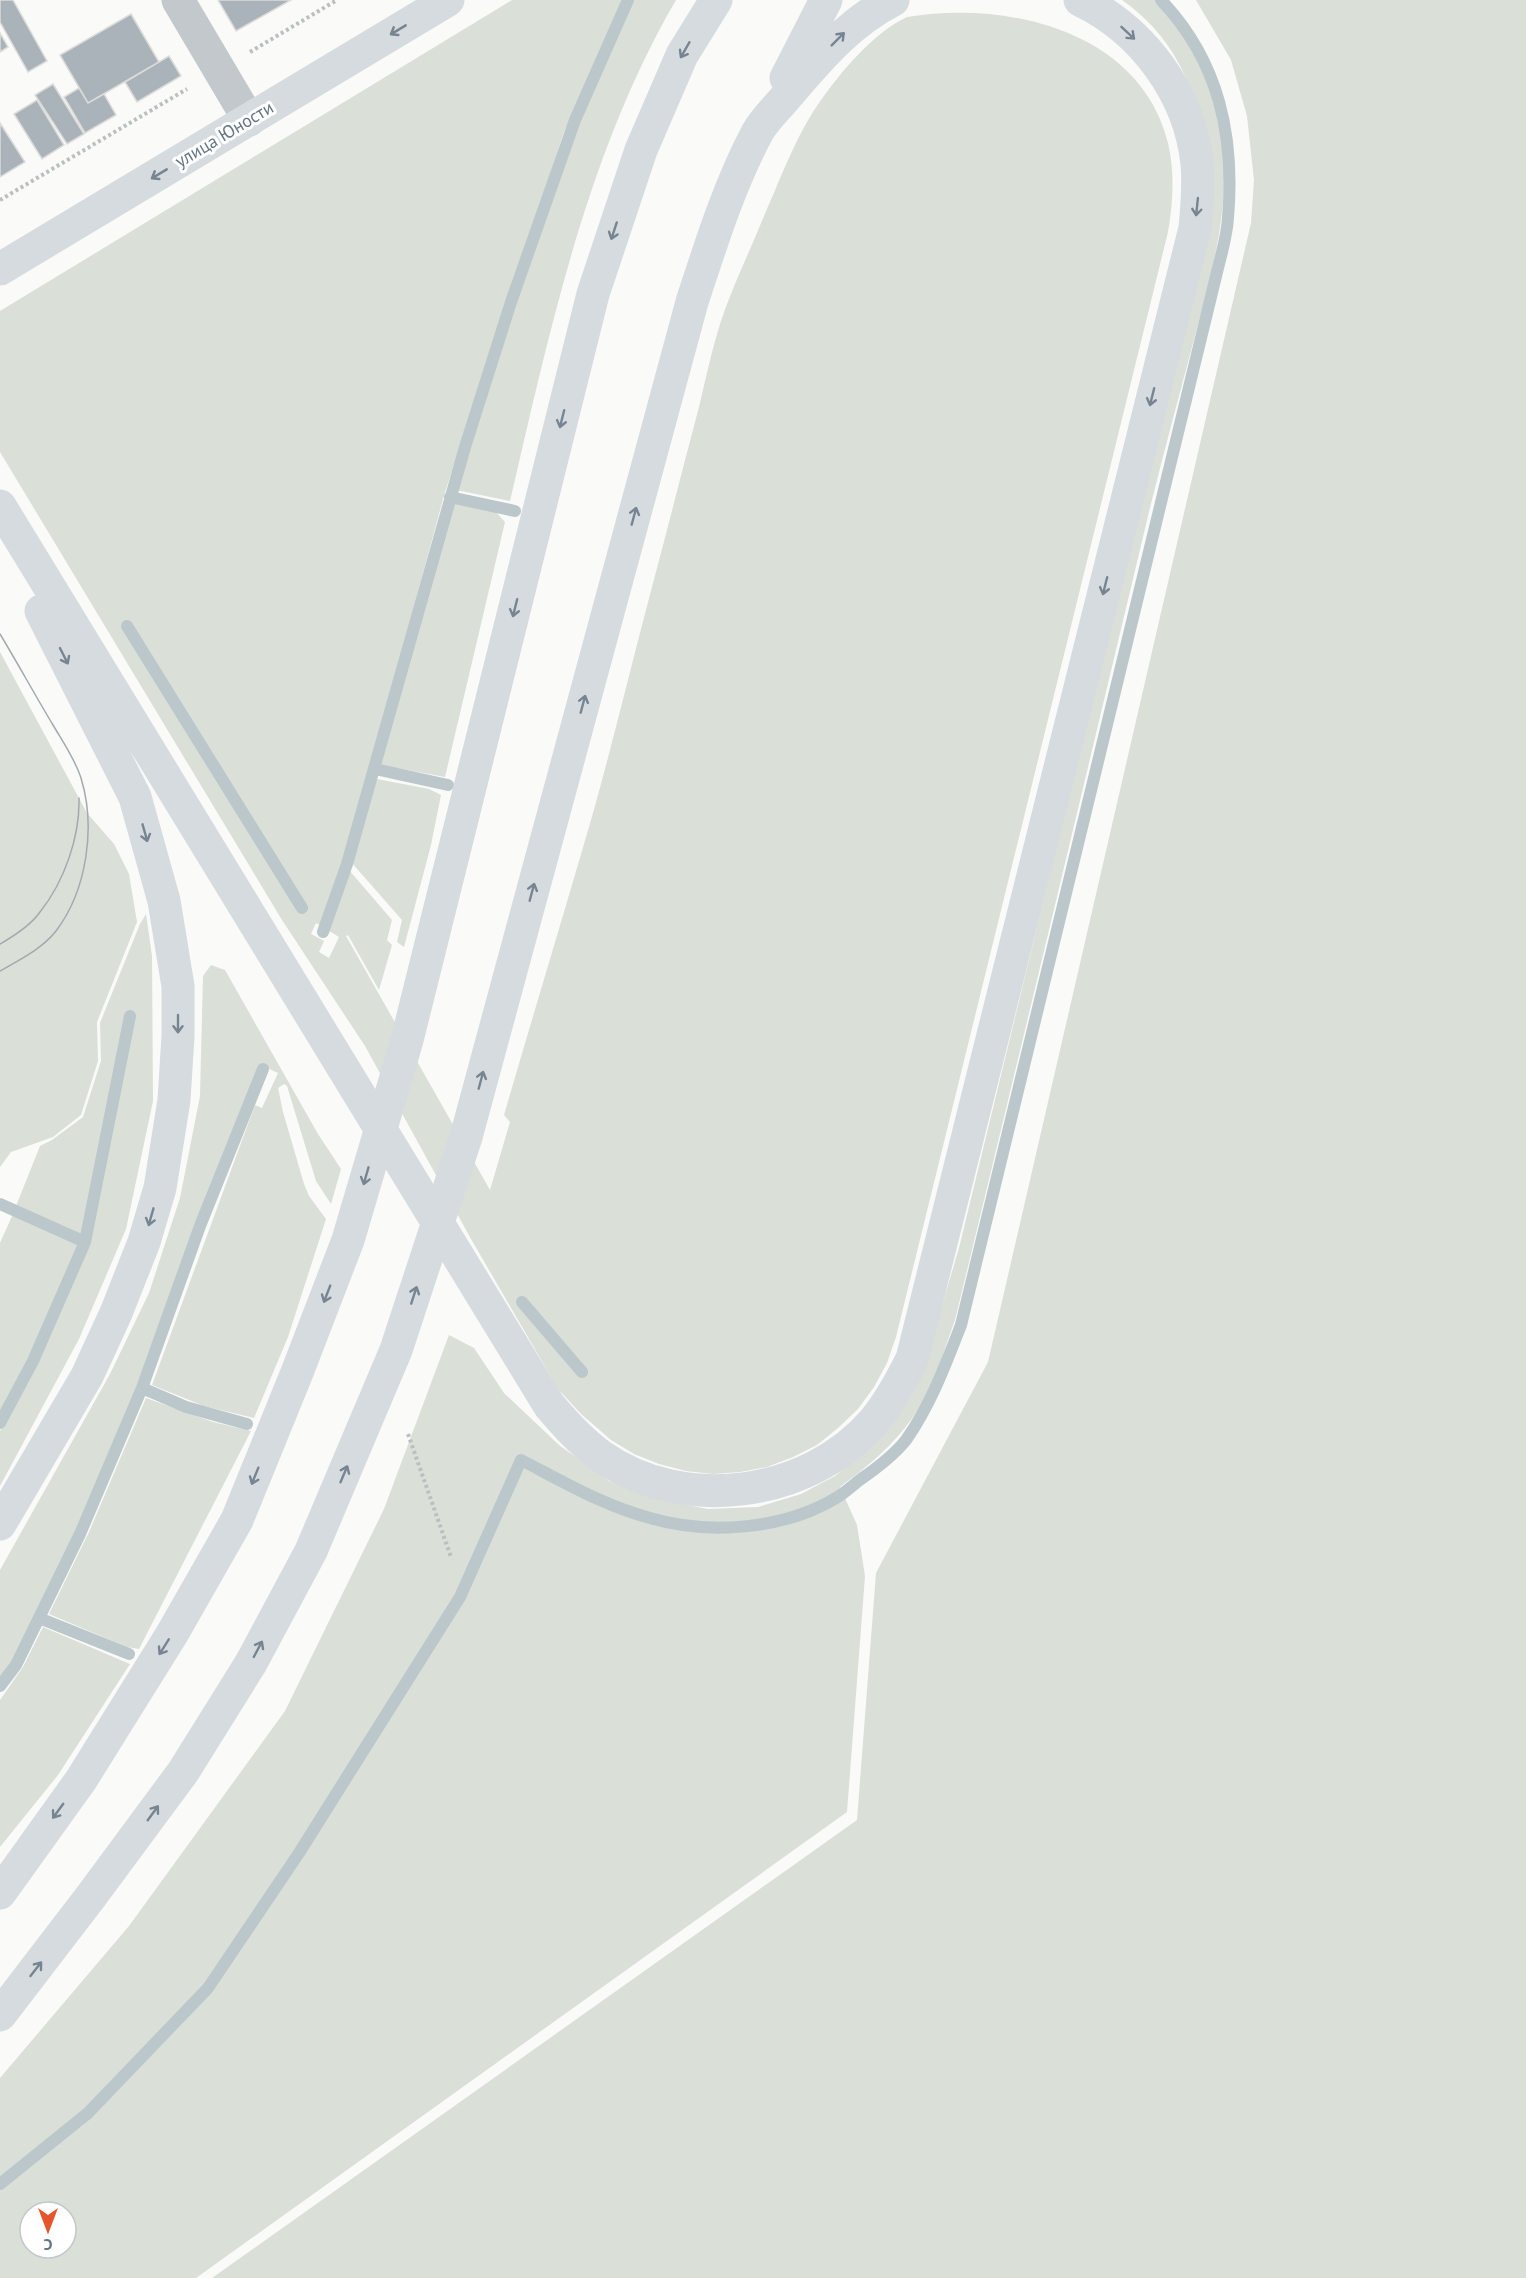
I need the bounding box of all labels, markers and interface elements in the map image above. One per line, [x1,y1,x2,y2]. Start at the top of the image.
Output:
one-way arrow [390,25,407,37]
one-way arrow [1121,25,1136,40]
one-way arrow [831,31,845,46]
one-way arrow [679,41,691,58]
street label: улица Юности [171,96,277,172]
one-way arrow [151,168,168,180]
one-way arrow [1191,197,1202,217]
one-way arrow [608,221,619,240]
one-way arrow [1146,387,1158,406]
one-way arrow [555,409,567,428]
one-way arrow [629,507,641,526]
one-way arrow [1099,576,1111,595]
one-way arrow [508,598,520,617]
one-way arrow [58,647,70,664]
one-way arrow [578,695,590,714]
one-way arrow [140,823,151,842]
one-way arrow [527,883,539,902]
one-way arrow [172,1013,184,1033]
one-way arrow [476,1071,488,1090]
one-way arrow [360,1167,371,1186]
one-way arrow [145,1207,157,1226]
one-way arrow [321,1284,332,1303]
one-way arrow [409,1286,420,1305]
one-way arrow [339,1465,350,1483]
one-way arrow [249,1466,260,1484]
one-way arrow [157,1638,169,1655]
one-way arrow [252,1641,264,1658]
one-way arrow [52,1803,64,1819]
one-way arrow [147,1805,159,1821]
one-way arrow [29,1961,42,1977]
north arrow [18,2200,78,2260]
text: С [43,2235,52,2255]

